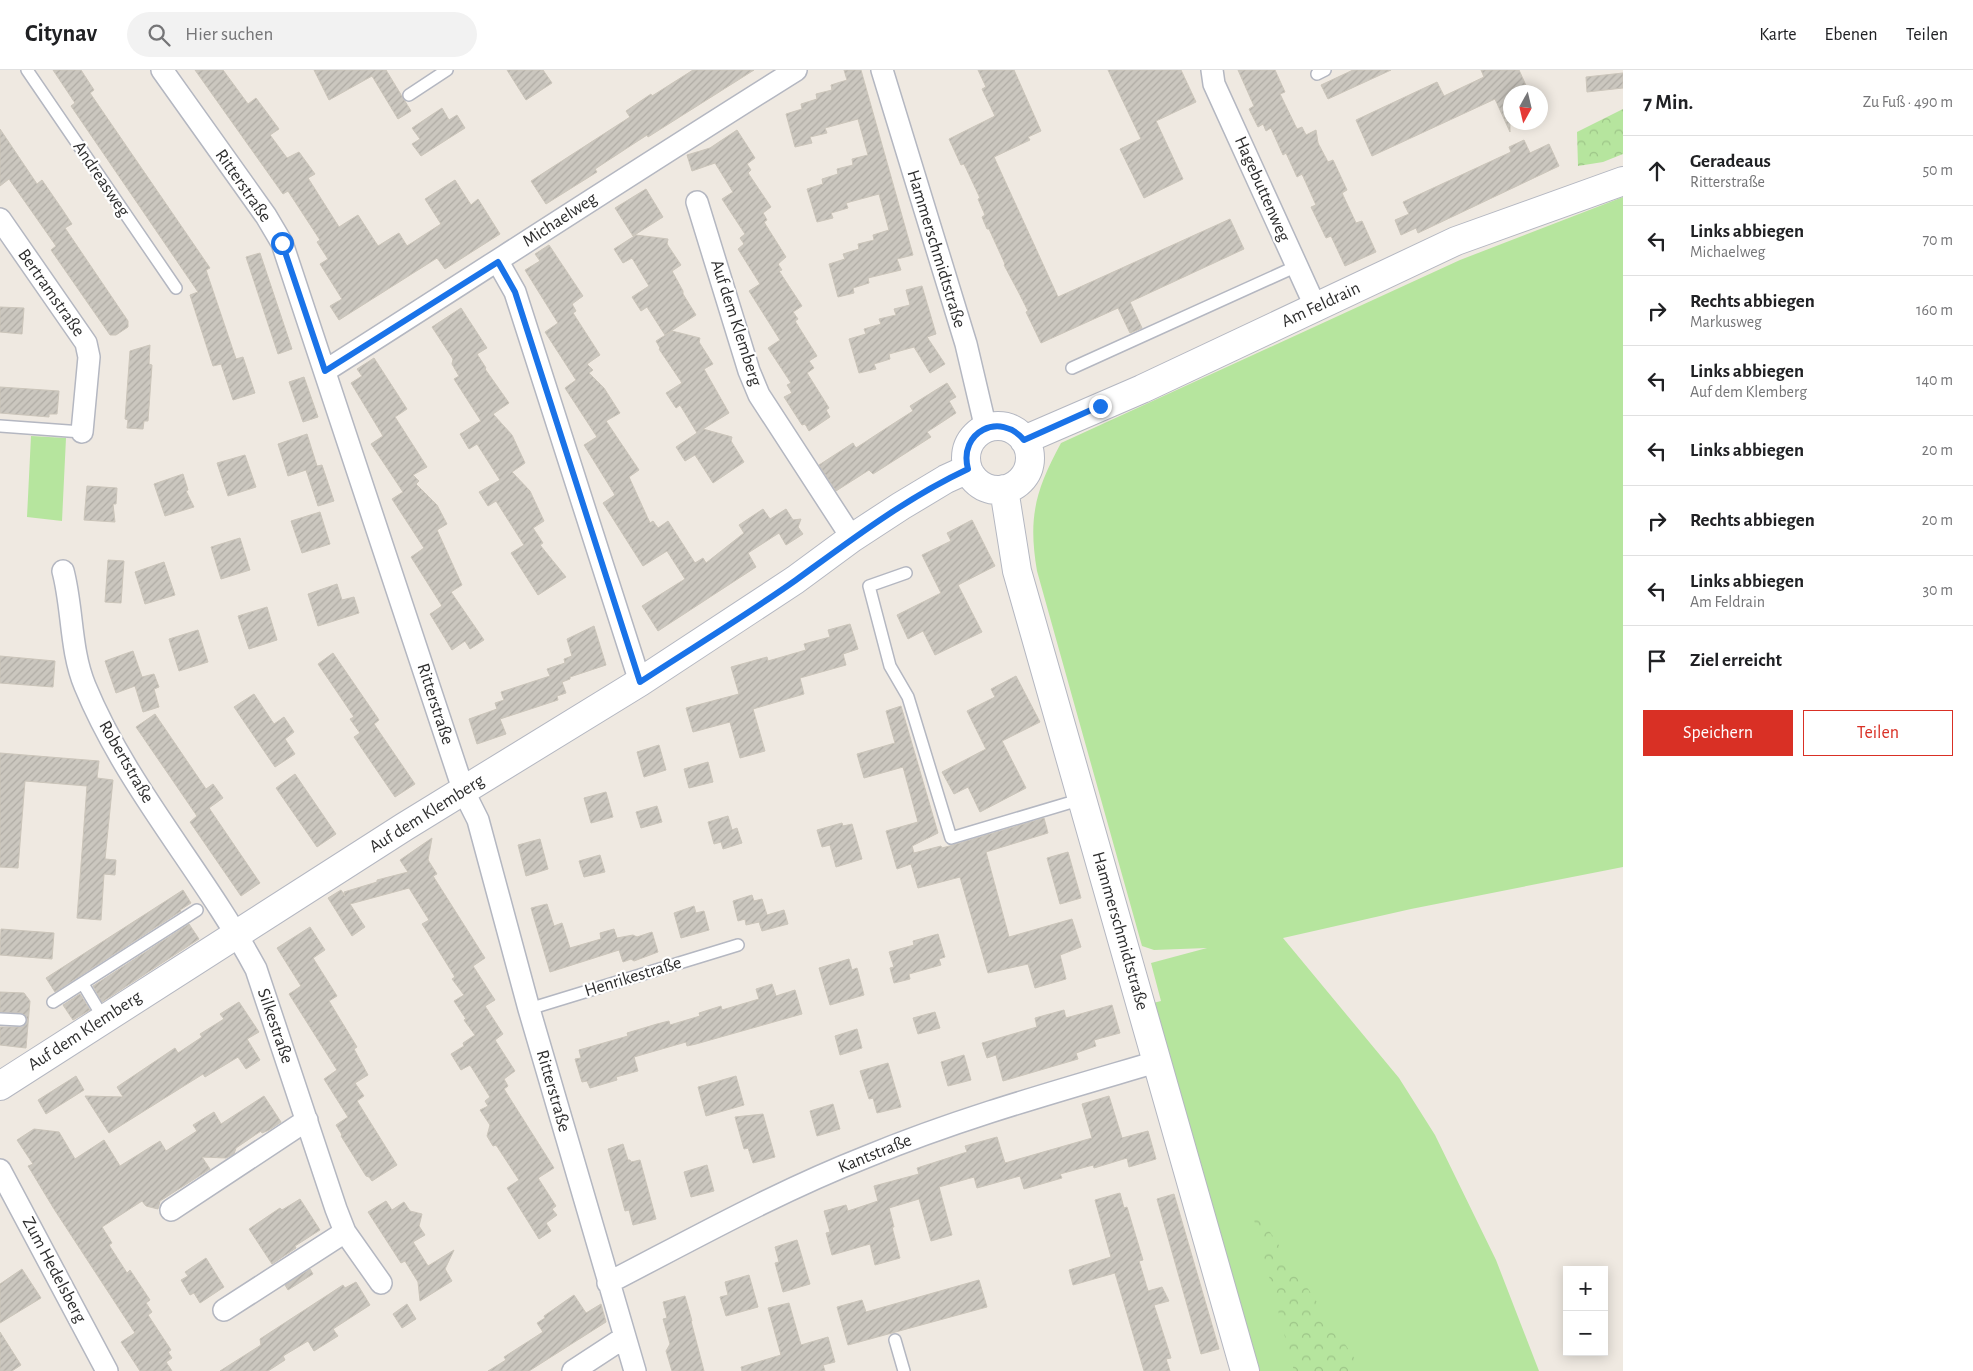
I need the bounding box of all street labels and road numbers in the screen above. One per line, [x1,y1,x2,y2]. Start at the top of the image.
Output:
street label: Hagebuttenweg [1231,134,1293,244]
street label: Andreasweg [69,138,133,220]
street label: Ritterstraße [211,146,275,226]
street label: Hammerschmidtstraße [903,168,969,330]
street label: Michaelweg [520,189,601,251]
street label: Bertramstraße [14,246,88,340]
street label: Auf dem Klemberg [707,258,765,389]
street label: Am Feldrain [1279,279,1363,331]
street label: Ritterstraße [413,661,457,747]
street label: Robertstraße [95,718,157,806]
street label: Auf dem Klemberg [366,771,488,856]
street label: Hammerschmidtstraße [1089,850,1151,1012]
street label: Henrikestraße [582,954,684,1000]
street label: Silkestraße [254,986,296,1066]
street label: Auf dem Klemberg [25,987,145,1074]
street label: Ritterstraße [533,1048,573,1134]
street label: Kantstraße [836,1131,914,1177]
street label: Zum Hedelsberg [19,1214,89,1326]

